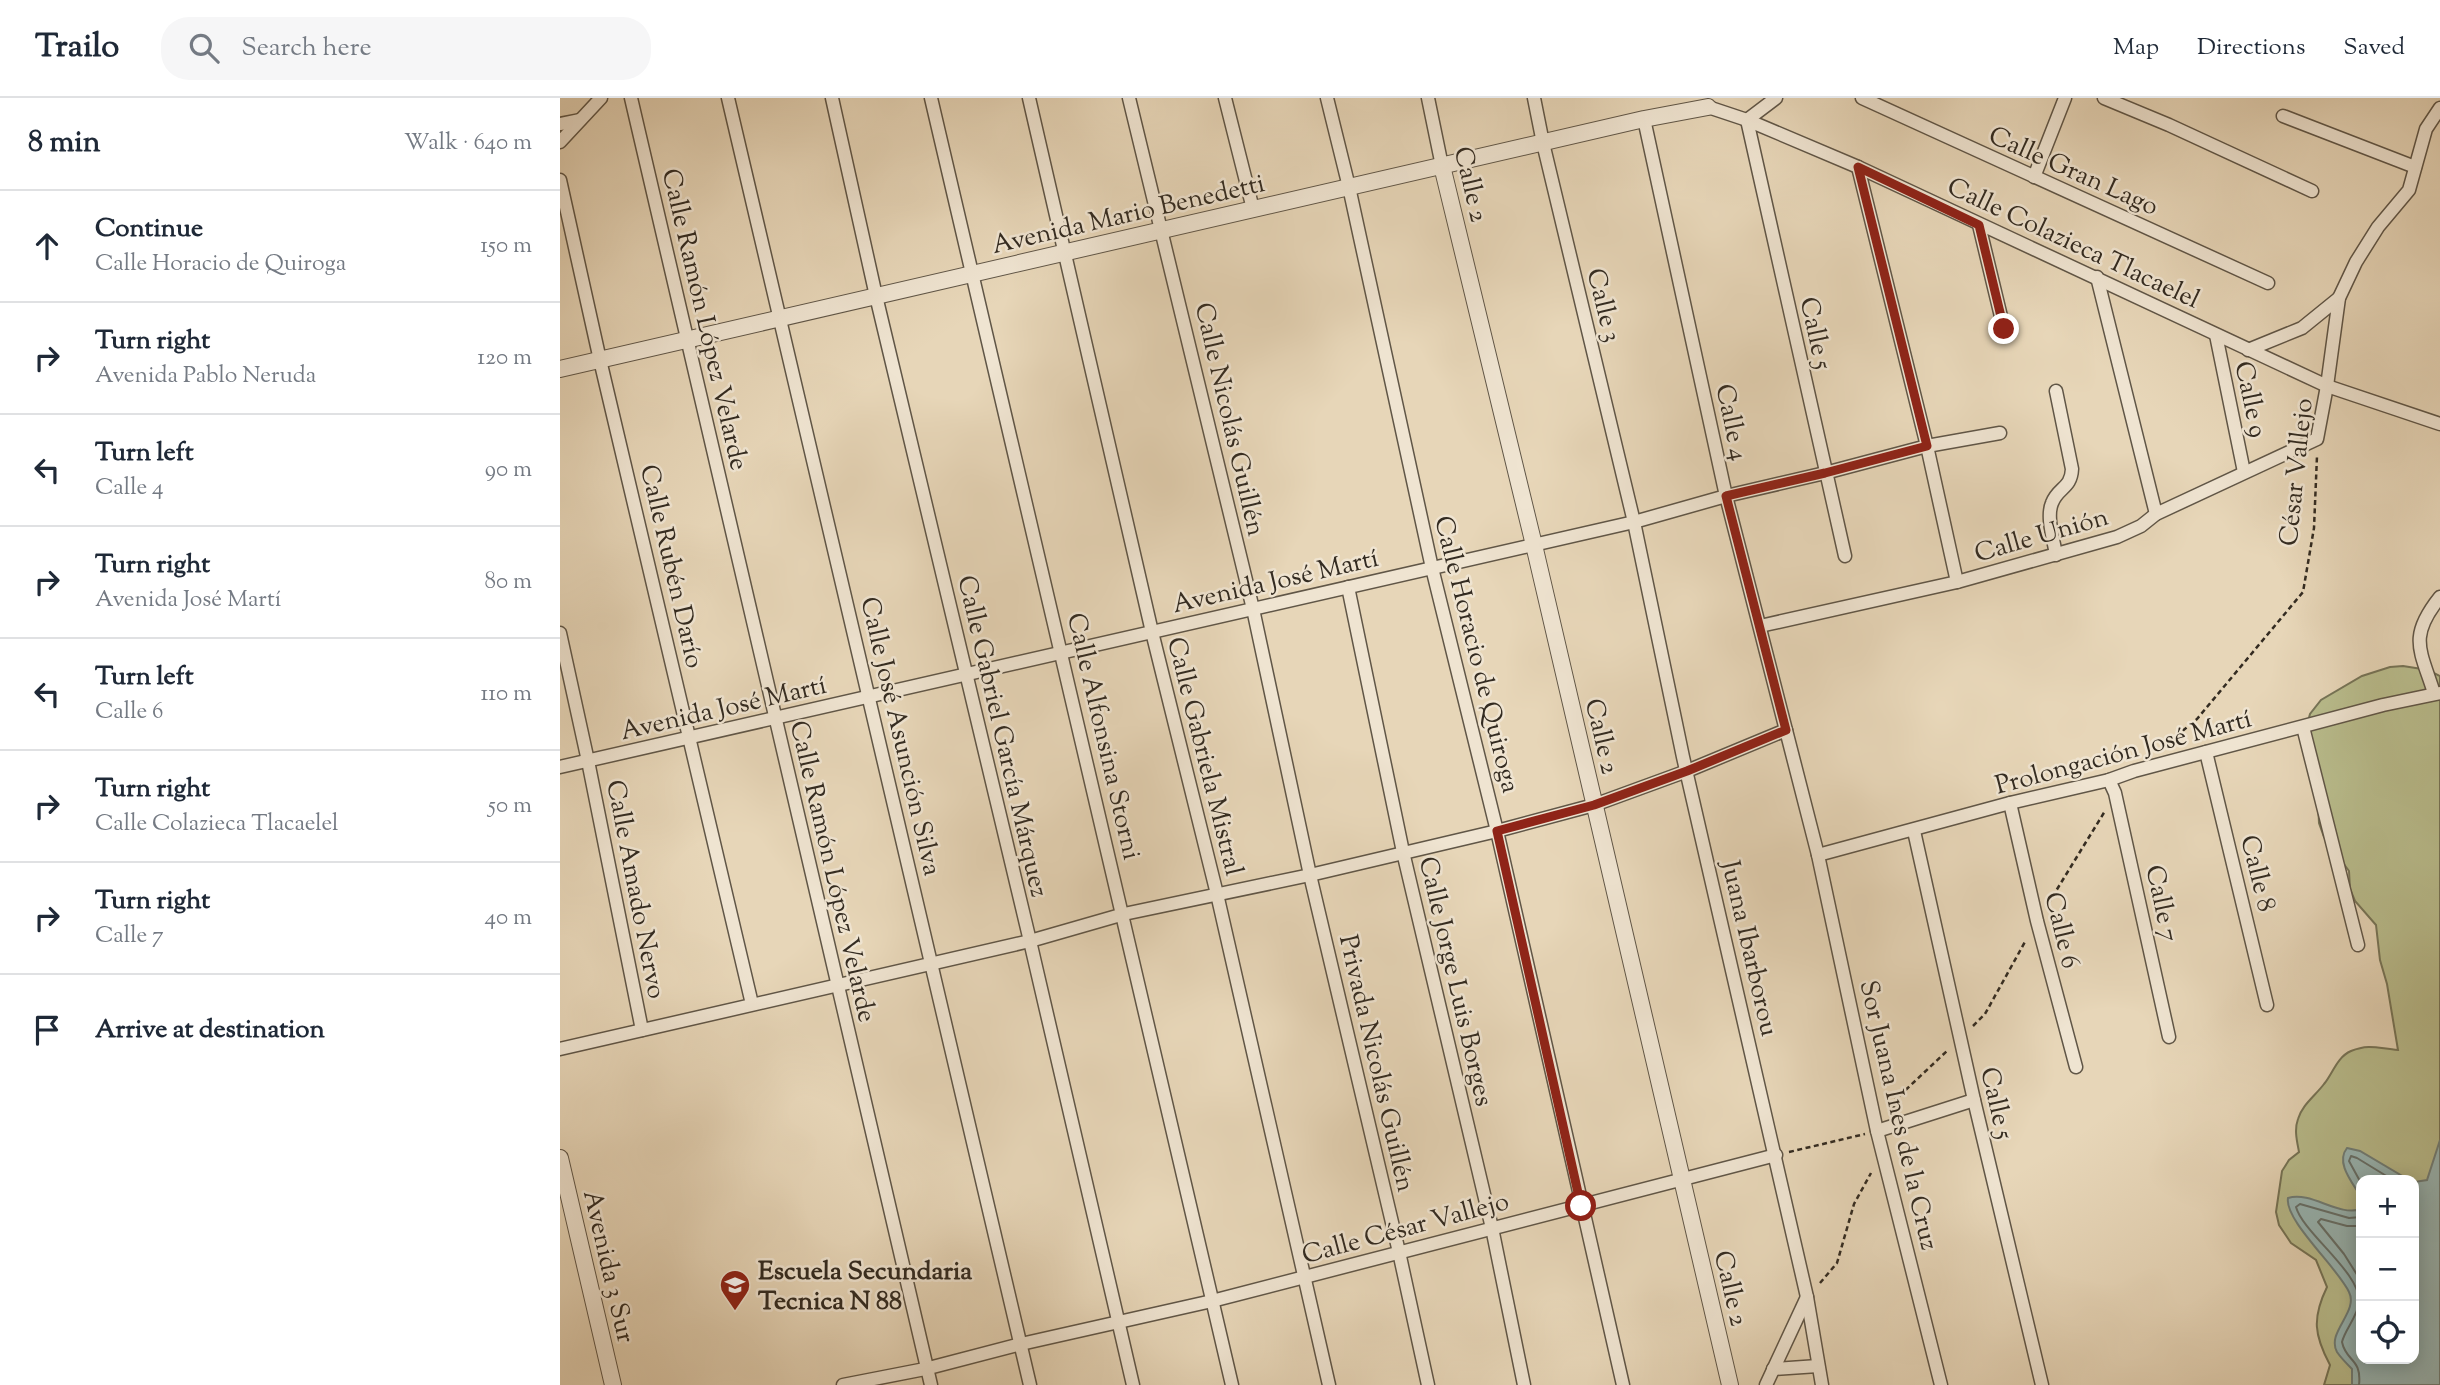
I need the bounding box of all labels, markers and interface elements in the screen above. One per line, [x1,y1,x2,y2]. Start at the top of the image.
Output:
search box [161,17,651,80]
text: Trailo [35,24,119,72]
icon: search [185,29,223,67]
text: Search here [241,30,372,67]
text: Map [2113,31,2159,65]
text: Directions [2197,31,2305,65]
text: Saved [2343,31,2405,65]
street label: Calle Gran Lago [1982,118,2164,226]
text: 8 min [28,122,100,165]
text: Walk · 640 m [404,127,532,160]
street label: Calle 2 [1443,143,1496,226]
street label: Calle Ramón López Velarde [651,165,756,474]
street label: Avenida Mario Benedetti [988,166,1269,265]
street label: Calle Colazieca Tlacaelel [1940,169,2205,319]
text: Continue [95,211,203,248]
icon: ahead [28,227,66,265]
text: 150 m [480,230,532,263]
text: Calle Horacio de Quiroga [95,248,346,281]
street label: Calle 3 [1576,265,1630,346]
street label: Calle 5 [1789,294,1840,373]
street label: Calle Nicolás Guillén [1184,299,1273,540]
route end [1988,313,2019,344]
text: Turn right [95,323,210,360]
icon: right [28,339,66,377]
text: 120 m [477,342,532,375]
street label: Calle 9 [2223,358,2276,441]
text: Avenida Pablo Neruda [95,360,316,393]
street label: Calle 4 [1704,381,1757,464]
street label: César Vallejo [2271,396,2324,548]
text: Turn left [95,435,194,472]
icon: left [28,451,66,489]
text: 90 m [485,454,532,487]
street label: Calle Rubén Darío [629,461,712,672]
text: Calle 4 [95,472,164,505]
street label: Calle Unión [1970,500,2113,573]
street label: Calle Horacio de Quiroga [1423,512,1528,797]
street label: Avenida José Martí [1169,541,1382,624]
text: Turn right [95,547,210,584]
icon: right [28,563,66,601]
text: 80 m [484,566,532,599]
street label: Calle Gabriel García Márquez [947,572,1057,901]
text: Avenida José Martí [95,584,281,617]
street label: Calle José Asunción Silva [849,593,950,880]
street label: Calle Alfonsina Storni [1056,609,1149,864]
street label: Calle Gabriela Mistral [1156,633,1251,880]
text: Turn left [95,659,194,696]
street label: Avenida José Martí [617,668,830,751]
icon: left [28,675,66,713]
text: 110 m [481,678,532,711]
street label: Calle 2 [1574,695,1627,778]
text: Calle 6 [95,696,163,729]
street label: Prolongación José Martí [1991,701,2256,805]
street label: Calle Ramón López Velarde [779,717,884,1026]
text: Turn right [95,771,210,808]
street label: Calle Amado Nervo [595,777,674,1002]
icon: right [28,787,66,825]
text: 50 m [488,790,532,823]
text: Calle Colazieca Tlacaelel [95,808,339,841]
street label: Calle 8 [2229,832,2284,916]
street label: Calle Jorge Luis Borges [1408,853,1501,1110]
street label: Juana Ibarborou [1710,855,1787,1040]
street label: Calle 7 [2134,862,2187,945]
text: Turn right [95,883,210,920]
street label: Calle 6 [2033,889,2088,973]
icon: right [28,899,66,937]
text: 40 m [485,902,532,935]
text: Calle 7 [95,920,164,953]
street label: Privada Nicolás Guillén [1328,931,1423,1196]
street label: Sor Juana Ines de la Cruz [1849,977,1947,1254]
icon: arrive [28,1011,66,1049]
text: Arrive at destination [95,1012,325,1049]
street label: Calle 5 [1969,1064,2022,1144]
map controls [2356,1175,2419,1364]
button: + [2356,1175,2419,1238]
street label: Calle César Vallejo [1298,1184,1513,1275]
street label: Avenida 3 Sur [572,1187,643,1347]
route start [1565,1190,1596,1221]
button: − [2356,1238,2419,1301]
street label: Calle 2 [1703,1247,1756,1330]
place label: Escuela Secundaria Tecnica N 88 [758,1254,972,1321]
school or university icon: Escuela Secundaria Tecnica N 88 [718,1268,752,1312]
button: locate [2356,1301,2419,1364]

